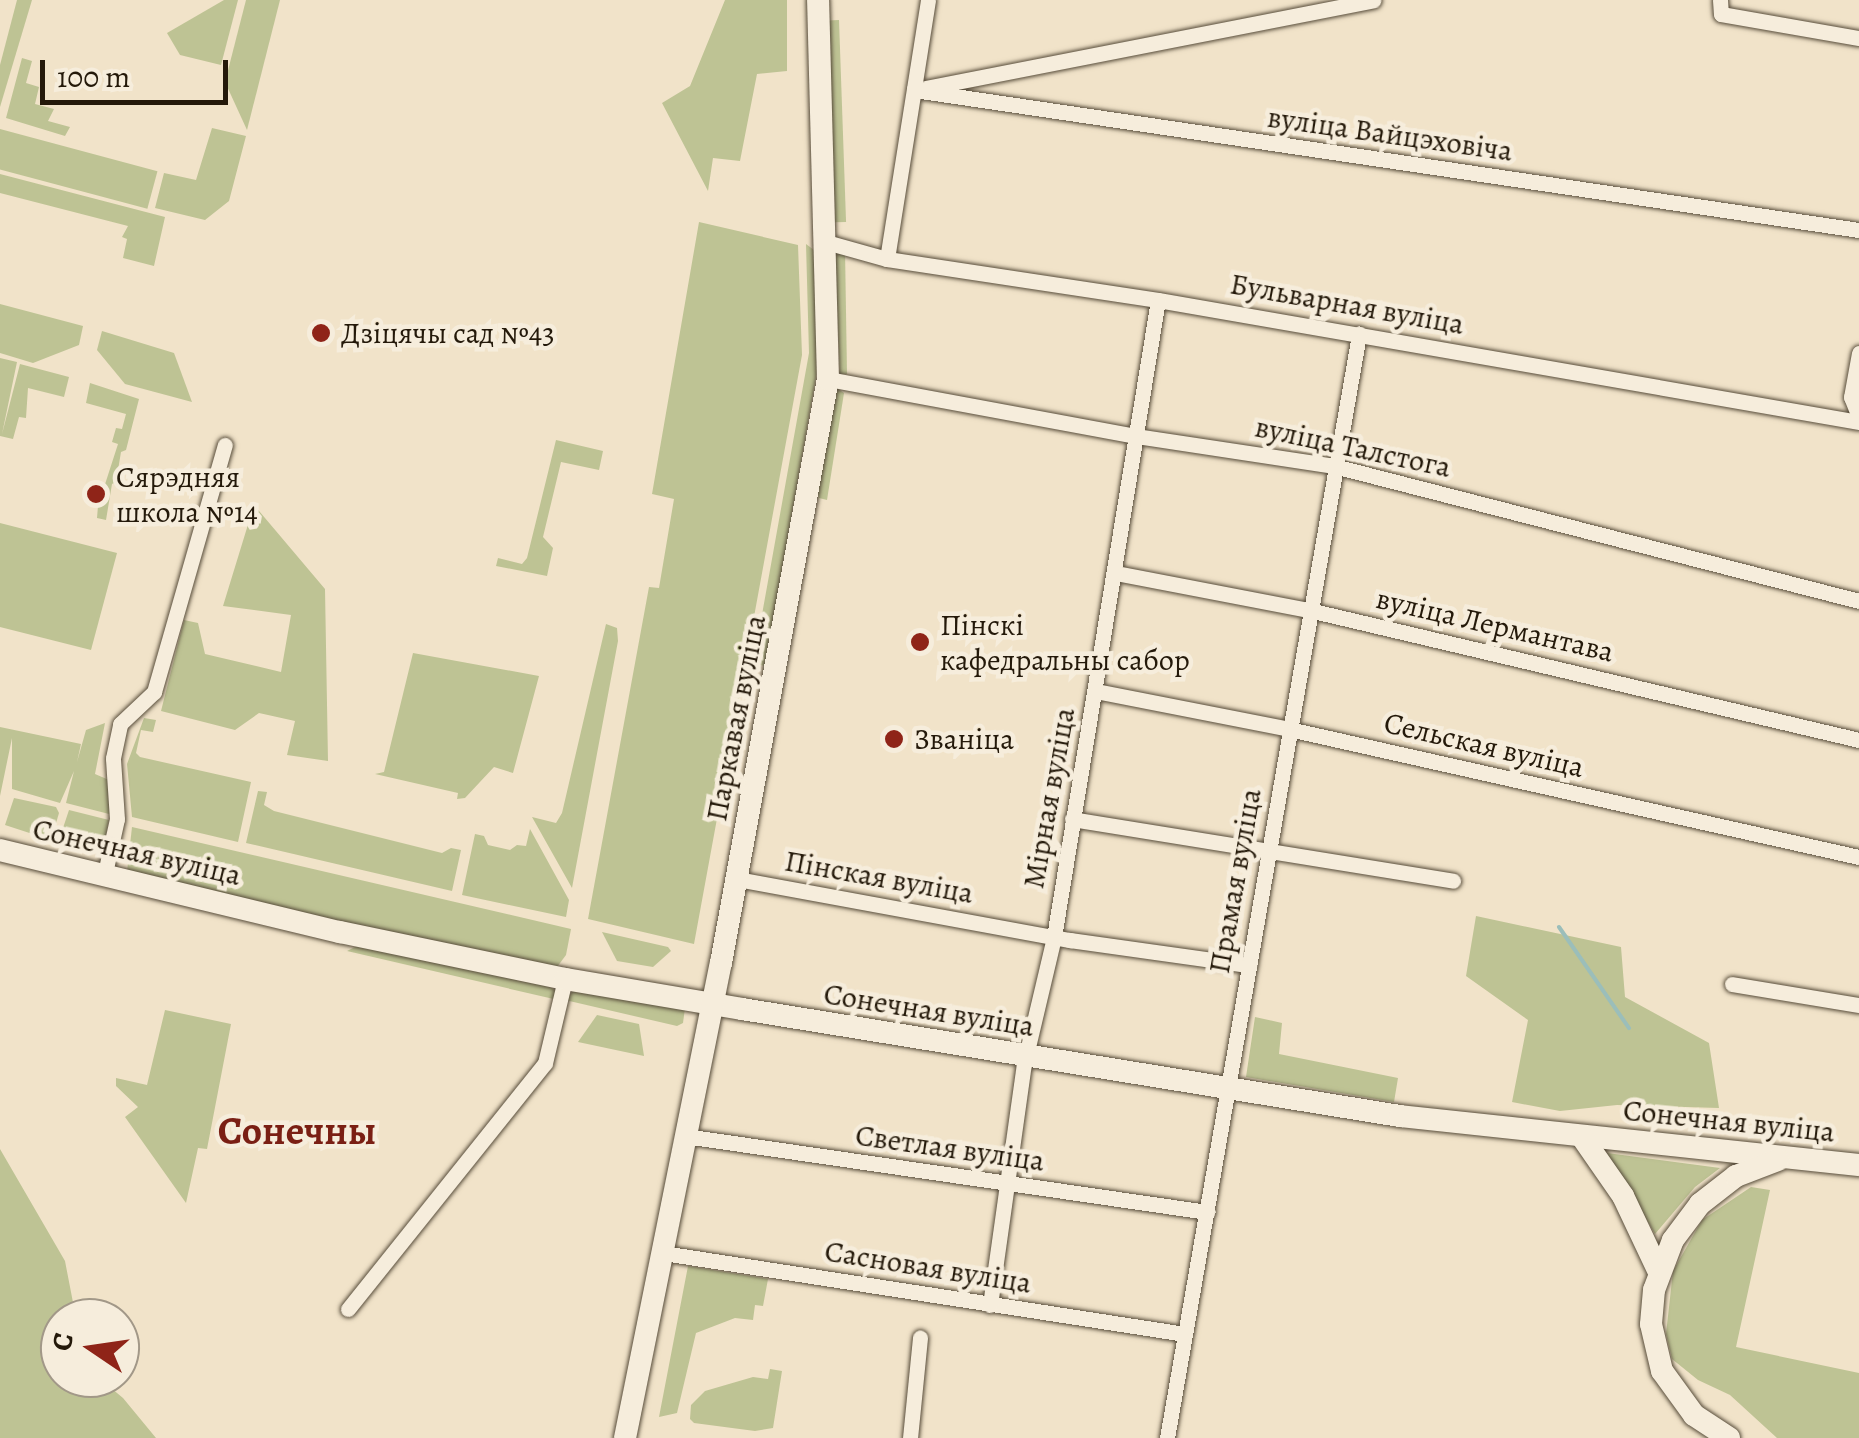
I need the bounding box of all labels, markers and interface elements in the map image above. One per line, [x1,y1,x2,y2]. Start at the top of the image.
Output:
scale bar [45,40,232,102]
text: 100 m [57,57,130,97]
street label: вуліца Вайцэховіча [1265,99,1515,169]
street label: Бульварная вуліца [1227,266,1467,342]
place label: Дзіцячы сад №43 [341,315,555,351]
marker: Дзіцячы сад №43 [310,322,332,344]
street label: вуліца Талстога [1252,409,1454,485]
place label: Сярэдняя школа №14 [116,459,258,530]
marker: Сярэдняя школа №14 [85,483,107,505]
street label: вуліца Лермантава [1373,580,1617,670]
place label: Пінскі кафедральны сабор [940,607,1190,678]
street label: Паркавая вуліца [698,612,774,824]
marker: Пінскі кафедральны сабор [909,631,931,653]
street label: Мірная вуліца [1015,705,1083,891]
street label: Сельская вуліца [1381,705,1587,785]
place label: Званіца [914,721,1014,757]
marker: Званіца [883,728,905,750]
street label: Прамая вуліца [1201,786,1269,976]
street label: Сонечная вуліца [30,811,244,893]
street label: Пінская вуліца [782,843,976,911]
street label: Сонечная вуліца [821,976,1037,1044]
street label: Сонечная вуліца [1622,1092,1836,1150]
district label: Сонечны [218,1107,376,1155]
street label: Светлая вуліца [853,1117,1047,1179]
street label: Сасновая вуліца [822,1233,1034,1301]
north arrow [40,1298,140,1398]
text: С [42,1329,83,1354]

